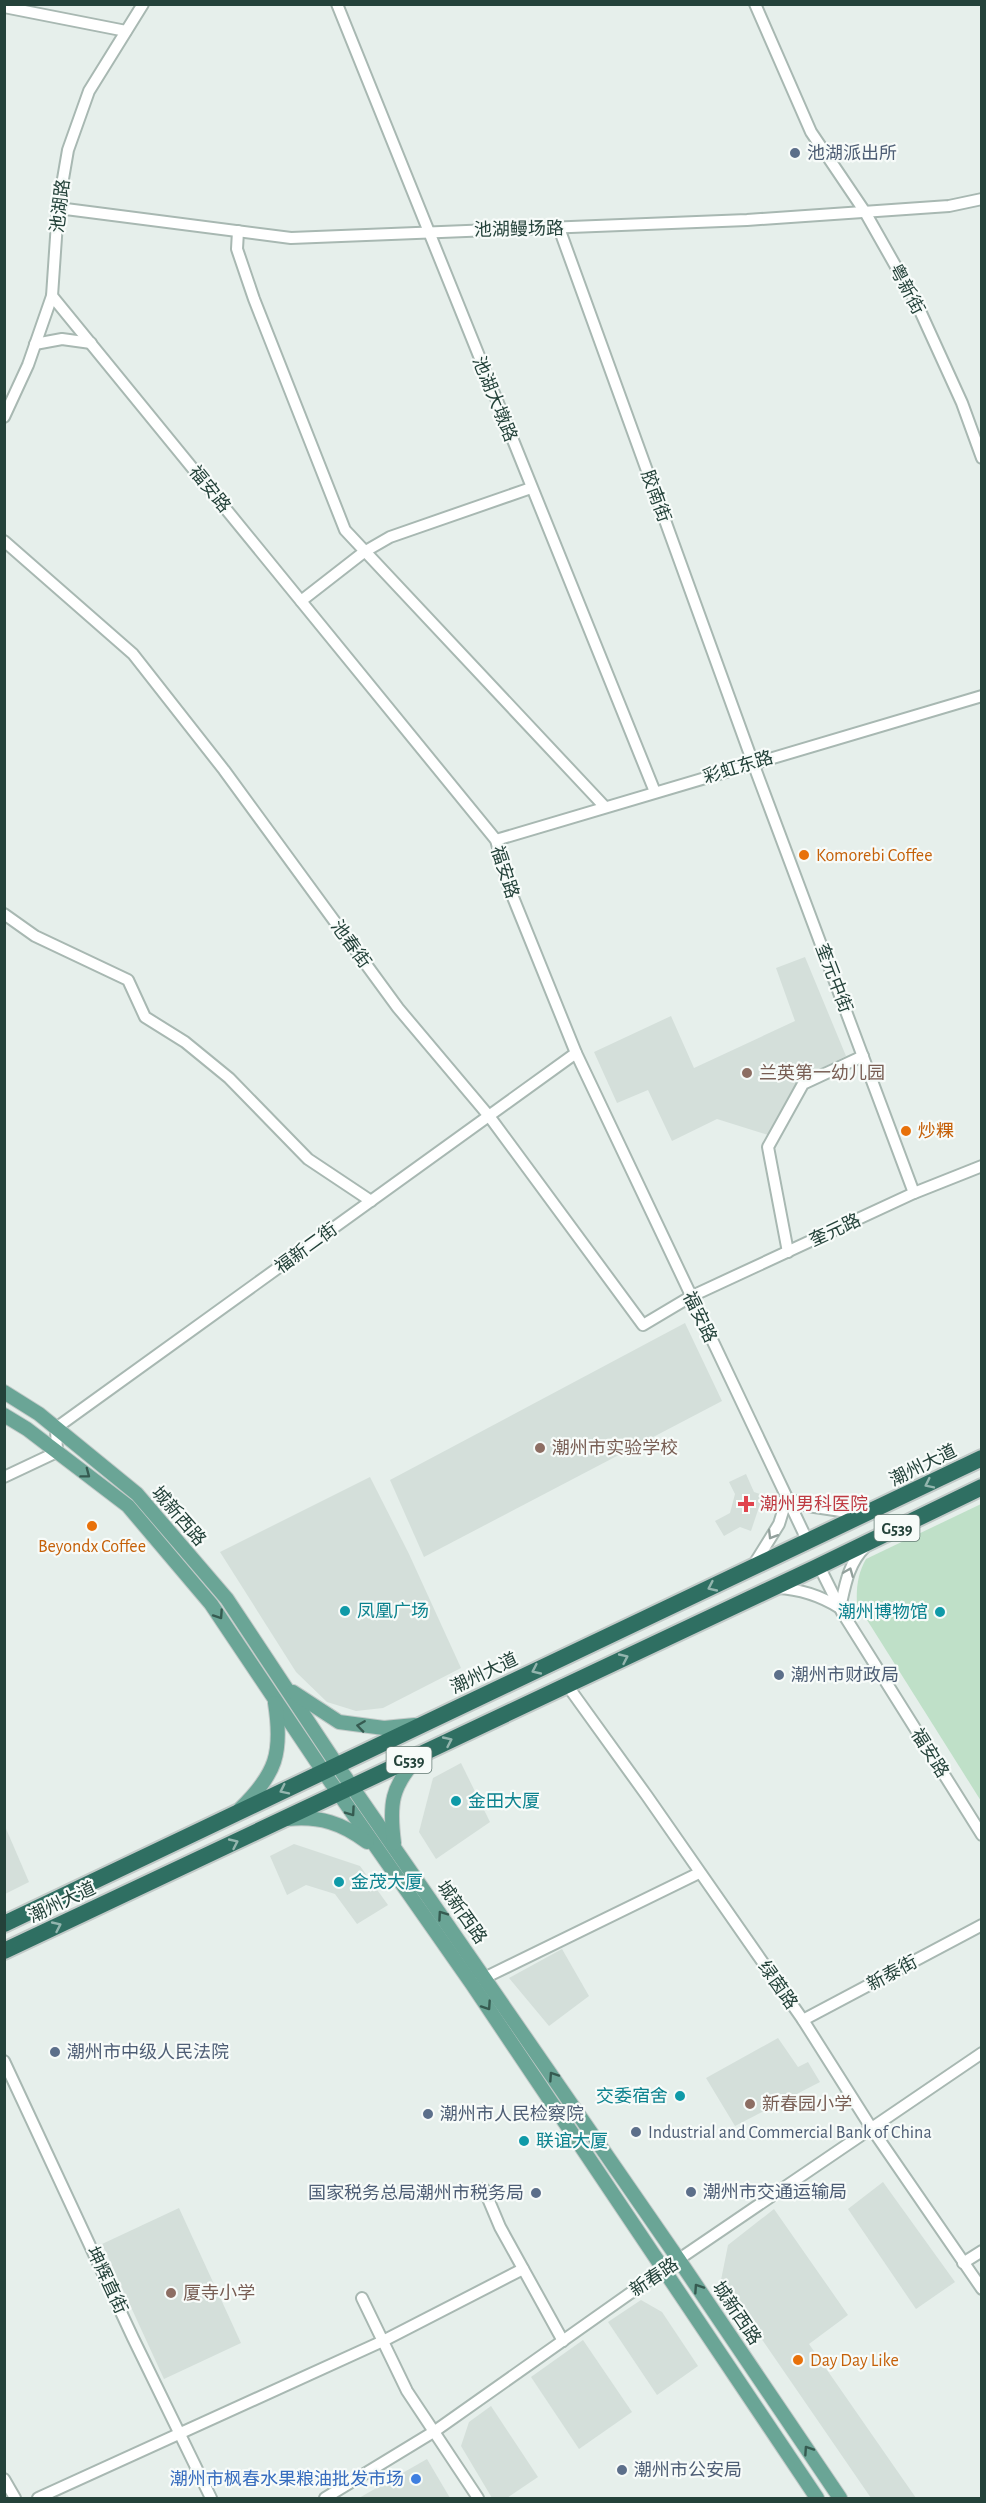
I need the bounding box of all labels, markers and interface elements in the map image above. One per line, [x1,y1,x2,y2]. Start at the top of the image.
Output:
place label: 池湖派出所 [807,143,897,163]
marker: 池湖派出所 [788,146,802,160]
street label: 池湖路 [47,178,73,234]
street label: 池湖鳗场路 [474,218,564,240]
street label: 粤新街 [885,260,929,318]
street label: 池湖大墩路 [469,354,521,444]
street label: 福安路 [185,462,235,516]
street label: 胶南街 [637,467,675,525]
street label: 彩虹东路 [701,747,775,787]
street label: 福安路 [487,843,523,901]
place label: Komorebi Coffee [816,847,932,865]
marker: Komorebi Coffee [797,848,811,862]
street label: 池春街 [327,916,375,972]
street label: 奎元中街 [812,941,856,1015]
place label: 兰英第一幼儿园 [759,1063,885,1083]
marker: 兰英第一幼儿园 [740,1066,754,1080]
place label: 炒粿 [918,1121,954,1141]
marker: 炒粿 [899,1124,913,1138]
street label: 奎元路 [806,1210,864,1250]
street label: 福新二街 [271,1219,341,1277]
street label: 福安路 [679,1288,721,1346]
place label: 潮州市实验学校 [552,1438,678,1458]
street label: 潮州大道 [886,1440,960,1490]
marker: 潮州市实验学校 [533,1441,547,1455]
one-way arrow [79,1467,90,1478]
one-way arrow [924,1476,935,1488]
street label: 城新西路 [148,1482,210,1550]
place label: 潮州男科医院 [760,1494,868,1514]
marker: 潮州男科医院 [737,1495,755,1513]
road number: G539 [874,1515,920,1541]
marker: Beyondx Coffee [85,1519,99,1533]
one-way arrow [768,1529,779,1539]
place label: Beyondx Coffee [38,1538,146,1556]
one-way arrow [842,1567,855,1577]
one-way arrow [708,1579,719,1591]
place label: 凤凰广场 [357,1601,429,1621]
place label: 潮州博物馆 [838,1602,928,1622]
marker: 凤凰广场 [338,1604,352,1618]
marker: 潮州博物馆 [933,1605,947,1619]
one-way arrow [212,1609,223,1620]
street label: 潮州大道 [447,1649,521,1697]
one-way arrow [618,1653,629,1665]
one-way arrow [531,1662,542,1674]
place label: 潮州市财政局 [791,1665,899,1685]
marker: 潮州市财政局 [772,1668,786,1682]
one-way arrow [357,1720,366,1732]
street label: 福安路 [907,1725,953,1781]
one-way arrow [441,1737,452,1749]
road number: G539 [386,1747,432,1773]
one-way arrow [279,1783,290,1795]
place label: 金田大厦 [468,1791,540,1811]
marker: 金田大厦 [449,1794,463,1808]
one-way arrow [344,1805,355,1816]
one-way arrow [227,1838,238,1850]
place label: 金茂大厦 [351,1872,423,1892]
marker: 金茂大厦 [332,1875,346,1889]
street label: 城新西路 [433,1877,491,1947]
street label: 潮州大道 [25,1878,99,1926]
one-way arrow [438,1911,449,1922]
one-way arrow [51,1921,62,1933]
street label: 新泰街 [863,1951,921,1995]
street label: 绿茵路 [754,1957,802,2013]
one-way arrow [480,2000,491,2011]
place label: 潮州市中级人民法院 [67,2042,229,2062]
marker: 潮州市中级人民法院 [48,2045,62,2059]
one-way arrow [549,2071,560,2082]
place label: 交委宿舍 [596,2086,668,2106]
marker: 交委宿舍 [673,2089,687,2103]
place label: 新春园小学 [762,2094,852,2114]
marker: 新春园小学 [743,2097,757,2111]
place label: 潮州市人民检察院 [440,2104,584,2124]
marker: 潮州市人民检察院 [421,2107,435,2121]
place label: Industrial and Commercial Bank of China [648,2124,932,2142]
marker: Industrial and Commercial Bank of China [629,2125,643,2139]
place label: 联谊大厦 [536,2131,608,2151]
marker: 联谊大厦 [517,2134,531,2148]
place label: 潮州市交通运输局 [703,2182,847,2202]
place label: 国家税务总局潮州市税务局 [308,2183,524,2203]
marker: 潮州市交通运输局 [684,2185,698,2199]
marker: 国家税务总局潮州市税务局 [529,2186,543,2200]
street label: 坤辉直街 [83,2243,131,2317]
street label: 新春路 [626,2254,682,2300]
street label: 城新西路 [709,2278,765,2348]
place label: 厦寺小学 [183,2283,255,2303]
one-way arrow [695,2284,706,2295]
marker: 厦寺小学 [164,2286,178,2300]
place label: Day Day Like [810,2352,899,2370]
marker: Day Day Like [791,2353,805,2367]
one-way arrow [803,2446,815,2456]
place label: 潮州市公安局 [634,2460,742,2480]
marker: 潮州市公安局 [615,2463,629,2477]
place label: 潮州市枫春水果粮油批发市场 [170,2469,404,2489]
marker: 潮州市枫春水果粮油批发市场 [409,2472,423,2486]

